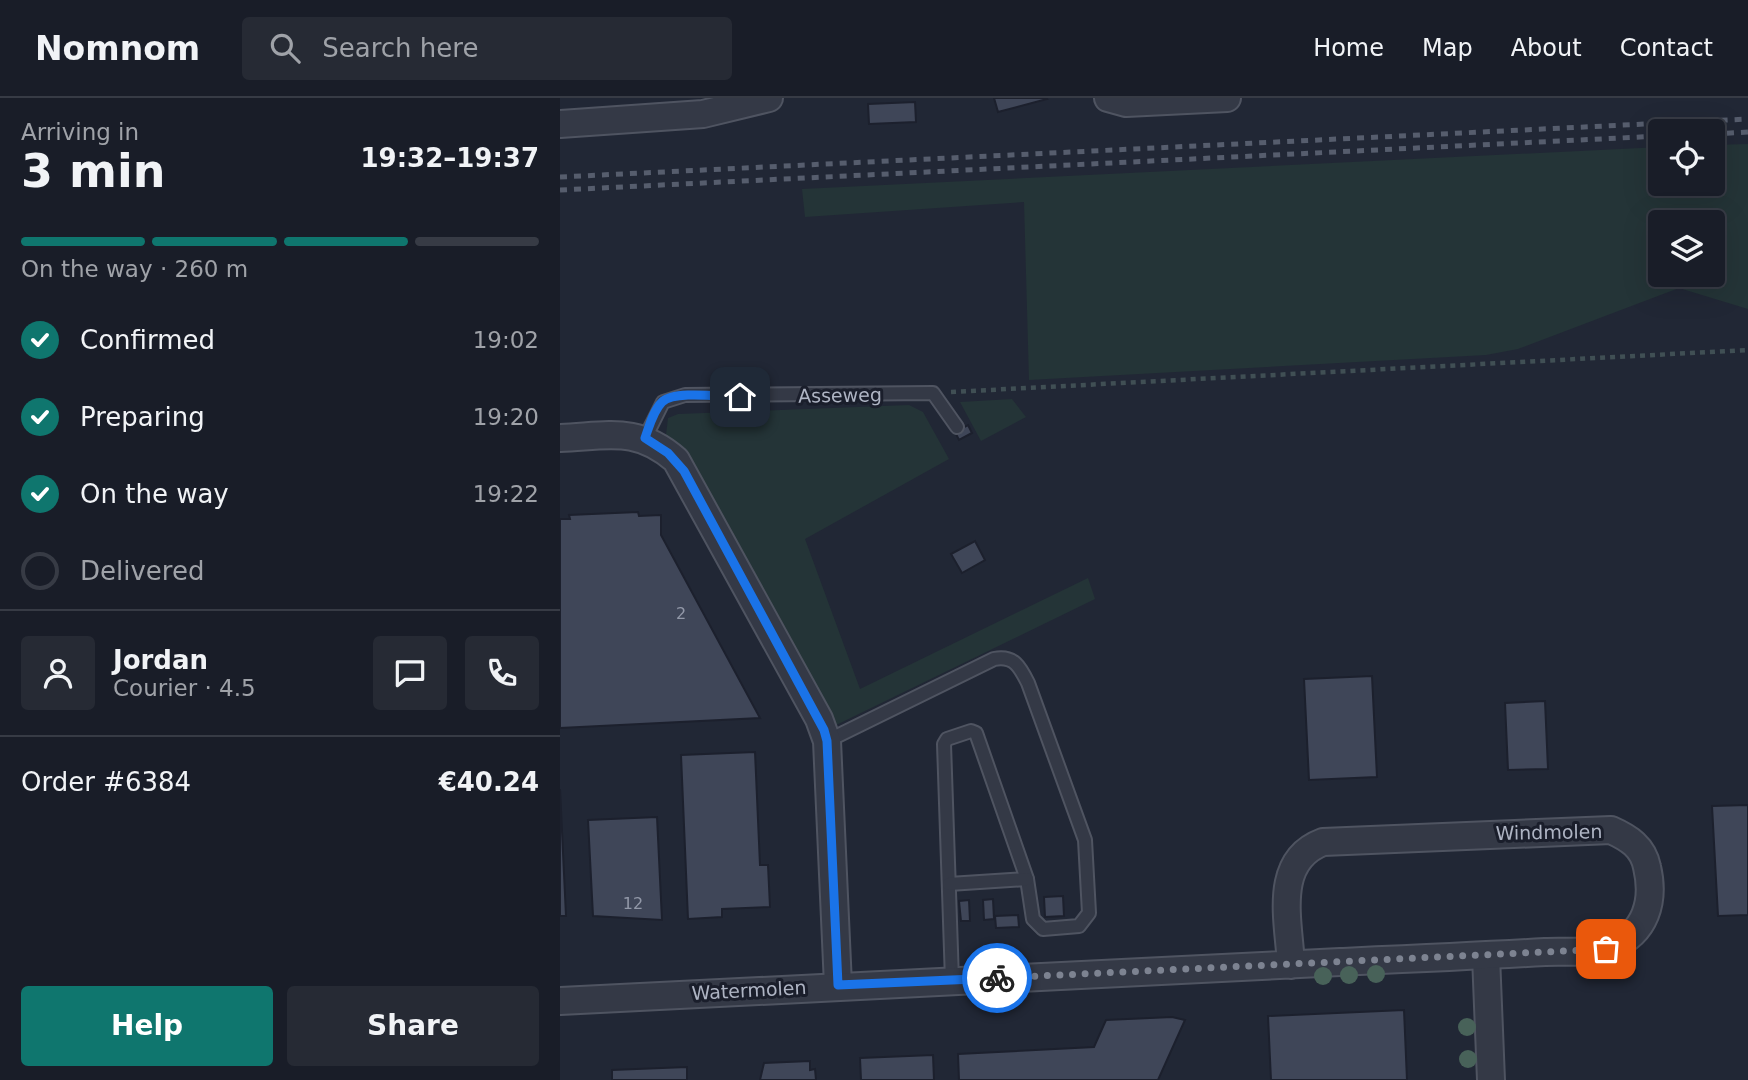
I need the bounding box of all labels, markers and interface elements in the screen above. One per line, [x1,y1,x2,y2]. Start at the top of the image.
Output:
search box [242,17,732,80]
text: Nomnom [35,29,200,68]
icon: search [266,29,304,67]
text: Search here [322,33,478,63]
text: Home [1313,34,1384,62]
text: Map [1422,34,1473,62]
text: About [1511,34,1582,62]
text: Contact [1620,34,1713,62]
text: Arriving in [21,119,139,145]
map controls [1648,119,1725,287]
button: locate [1648,119,1725,196]
text: 19:32–19:37 [360,143,539,173]
text: 3 min [21,144,165,198]
button: layers [1648,210,1725,287]
text: On the way · 260 m [21,256,248,282]
icon: check [21,321,59,359]
text: Confirmed [80,325,215,355]
text: 19:02 [473,327,539,353]
pin [710,367,770,427]
icon: home [721,378,759,416]
street label: Asseweg [798,383,882,407]
icon: check [21,398,59,436]
text: Preparing [80,402,205,432]
text: 19:20 [473,404,539,430]
icon: check [21,475,59,513]
text: On the way [80,479,229,509]
text: 19:22 [473,481,539,507]
text: Delivered [80,556,204,586]
house number: 2 [676,604,686,623]
button: person [21,636,95,710]
button: chat [373,636,447,710]
button: phone [465,636,539,710]
text: Jordan [113,645,208,675]
text: Courier · 4.5 [113,675,256,701]
text: Order #6384 [21,767,191,797]
text: €40.24 [439,767,539,797]
street label: Windmolen [1495,820,1603,844]
house number: 12 [623,894,643,913]
pin [1576,919,1636,979]
icon: bag [1587,930,1625,968]
courier [962,943,1032,1013]
icon: bike [978,959,1016,997]
street label: Watermolen [691,976,807,1004]
button: Help [21,986,273,1066]
button: Share [287,986,539,1066]

